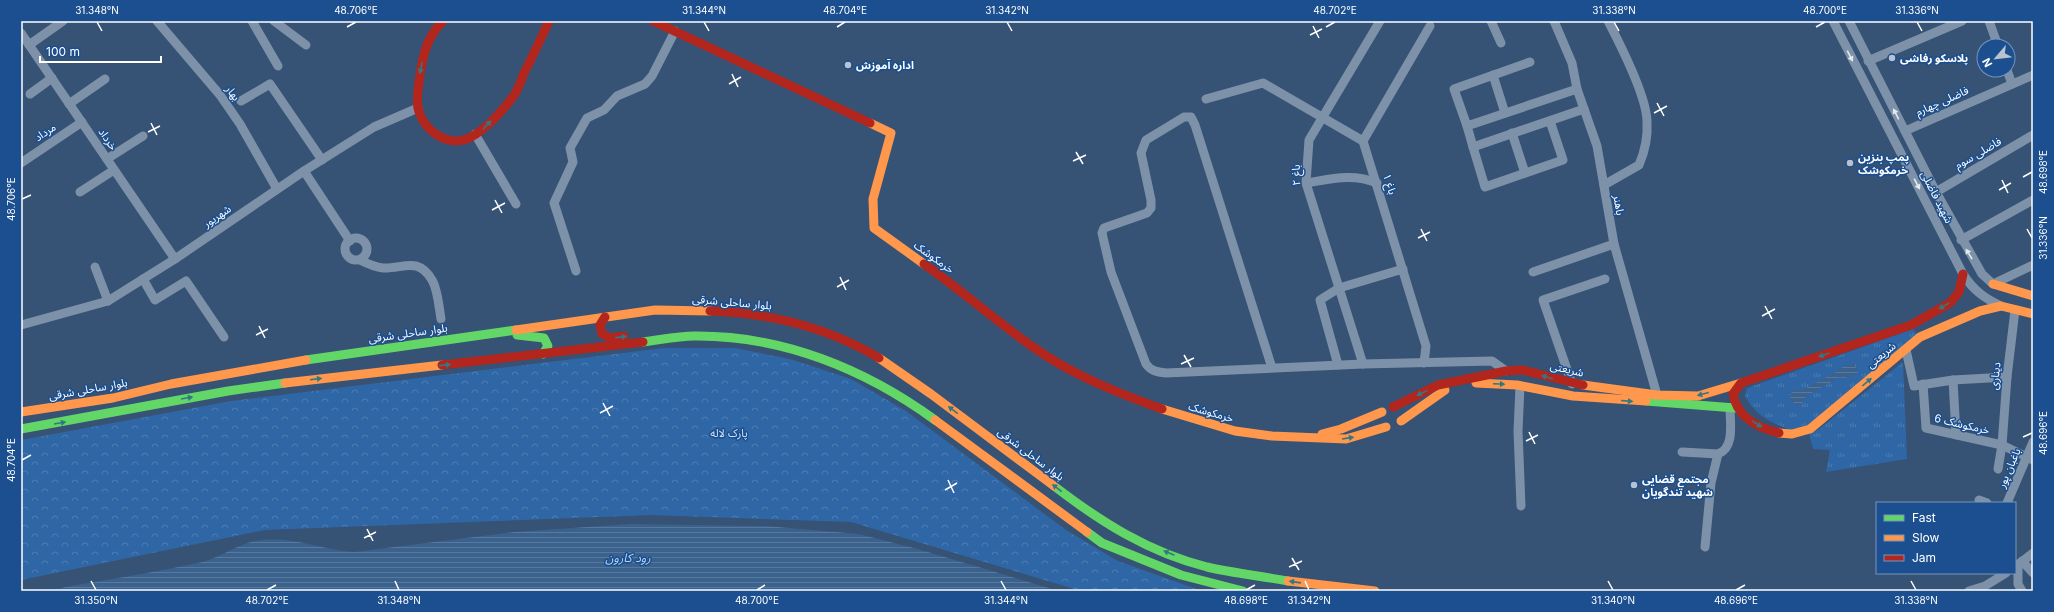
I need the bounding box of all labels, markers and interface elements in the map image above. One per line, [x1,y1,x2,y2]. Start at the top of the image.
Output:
text: 31.348°N [75,4,119,16]
text: 48.706°E [334,4,378,16]
text: 31.344°N [682,4,726,16]
text: 48.704°E [823,4,867,16]
text: 31.342°N [985,4,1029,16]
text: 48.702°E [1313,4,1357,16]
text: 31.338°N [1592,4,1636,16]
text: 48.700°E [1803,4,1847,16]
text: 31.336°N [1895,4,1939,16]
scale bar [40,38,161,64]
north arrow [1976,38,2016,78]
text: 100 m [46,44,80,59]
one-way arrow [1847,50,1853,62]
place label: پلاسکو رفاشی [1900,51,1968,66]
marker: پلاسکو رفاشی [1887,53,1897,63]
text: N [1979,56,1995,70]
place label: اداره آموزش [856,58,914,72]
marker: اداره آموزش [843,60,853,70]
one-way arrow [418,62,424,74]
street label: بهار [222,82,243,104]
street label: فاضلی چهارم [1913,83,1971,120]
one-way arrow [1893,108,1899,120]
street label: مرداد [32,120,59,144]
one-way arrow [482,120,491,130]
street label: خرداد [96,125,121,153]
street label: فاضلی سوم [1952,134,2004,173]
place label: پمپ بنزین خرمکوشک [1858,150,1909,177]
text: 48.698°E [2037,150,2049,194]
marker: پمپ بنزین خرمکوشک [1845,158,1855,168]
street label: باغ ۲ [1289,164,1304,186]
street label: شهید فاضلی [1918,169,1956,226]
street label: باغ ۱ [1379,172,1400,196]
text: 48.706°E [5,177,17,221]
one-way arrow [1914,178,1920,190]
street label: باهنر [1610,193,1628,216]
street label: شهریور [200,201,234,231]
text: 31.336°N [2037,216,2049,260]
street label: خرمکوشک [911,238,957,277]
one-way arrow [1966,248,1973,260]
street label: بلوار ساحلی شرقی [692,292,772,312]
one-way arrow [1938,303,1950,310]
street label: بلوار ساحلی شرقی [368,321,448,346]
one-way arrow [615,334,627,340]
street label: شریعتی [1864,339,1899,371]
one-way arrow [1818,352,1830,358]
street label: شریعتی [1549,358,1585,380]
one-way arrow [439,361,451,368]
street label: دیناری [1987,361,2003,391]
one-way arrow [1541,374,1553,380]
street label: بلوار ساحلی شرقی [48,375,128,403]
one-way arrow [310,376,322,382]
one-way arrow [1862,378,1872,387]
one-way arrow [1493,380,1505,387]
one-way arrow [1416,390,1428,396]
one-way arrow [1697,391,1709,397]
one-way arrow [181,395,193,401]
one-way arrow [1621,397,1633,404]
street label: خرمکوشک [1187,399,1236,425]
one-way arrow [948,406,958,414]
street label: خرمکوشک 6 [1933,411,1991,437]
text: 48.696°E [2037,411,2049,455]
one-way arrow [54,420,66,426]
one-way arrow [1752,420,1762,428]
street label: بلوار ساحلی شرقی [995,424,1067,484]
park label: پارک لاله [710,426,748,441]
one-way arrow [1342,434,1354,440]
text: 48.704°E [5,438,17,482]
street label: باغبان پور [1994,446,2025,491]
place label: مجتمع قضایی شهید تندگویان [1642,472,1713,499]
marker: مجتمع قضایی شهید تندگویان [1629,480,1639,490]
one-way arrow [1051,484,1062,493]
legend [1876,502,2016,574]
text: Fast [1912,510,1936,525]
text: Slow [1912,530,1940,545]
water label: رود کارون [605,550,651,565]
one-way arrow [1162,550,1174,556]
text: Jam [1912,550,1936,565]
one-way arrow [1289,579,1301,585]
text: 31.350°N [74,594,118,606]
text: 48.702°E [245,594,289,606]
text: 31.348°N [377,594,421,606]
text: 48.700°E [735,594,779,606]
text: 31.344°N [984,594,1028,606]
text: 48.698°E [1224,594,1268,606]
text: 31.342°N [1287,594,1331,606]
text: 31.340°N [1591,594,1635,606]
text: 48.696°E [1714,594,1758,606]
text: 31.338°N [1894,594,1938,606]

